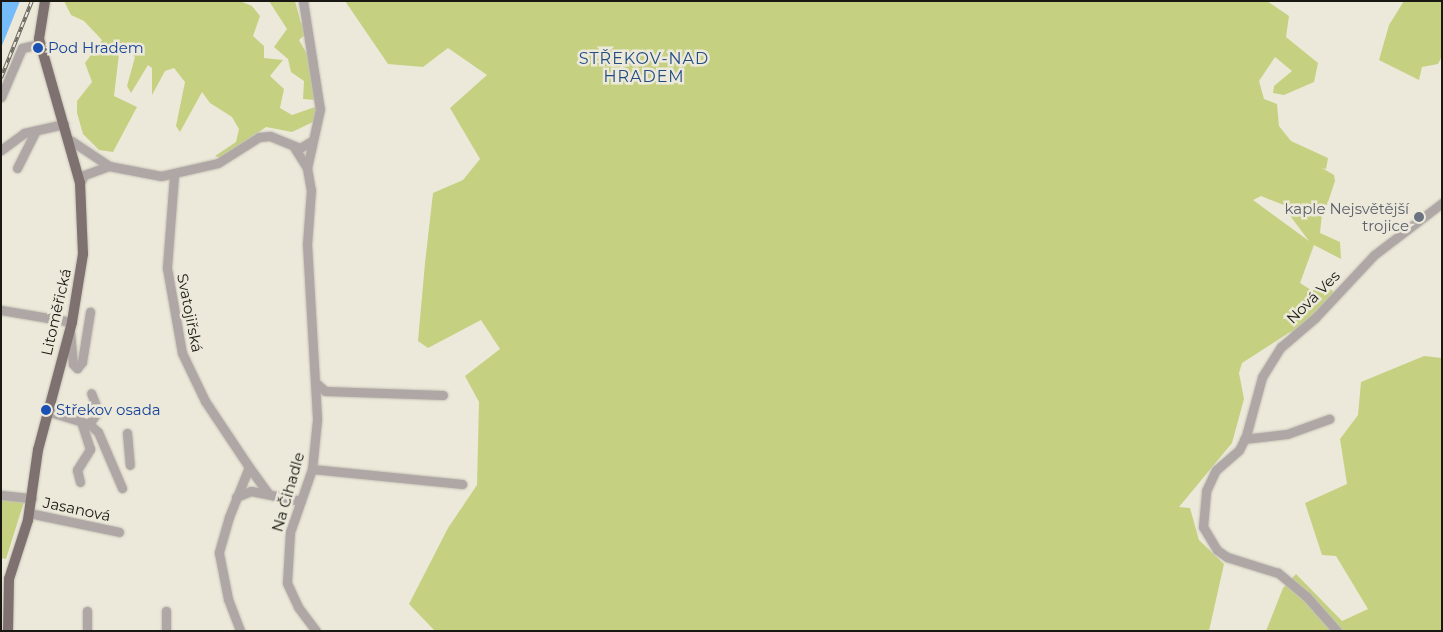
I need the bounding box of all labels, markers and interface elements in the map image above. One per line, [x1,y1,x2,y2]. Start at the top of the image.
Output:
place label: Pod Hradem [48,39,144,57]
marker: Pod Hradem [32,42,44,54]
district label: STŘEKOV-NAD HRADEM [577,49,711,87]
place label: kaple Nejsvětější trojice [1285,199,1409,234]
marker: kaple Nejsvětější trojice [1413,211,1425,223]
street label: Litoměřická [37,267,75,357]
street label: Nová Ves [1283,267,1343,327]
street label: Svatojiřská [174,272,206,354]
place label: Střekov osada [56,401,161,419]
marker: Střekov osada [40,404,52,416]
street label: Na Čihadle [268,450,308,534]
street label: Jasanová [42,493,112,525]

